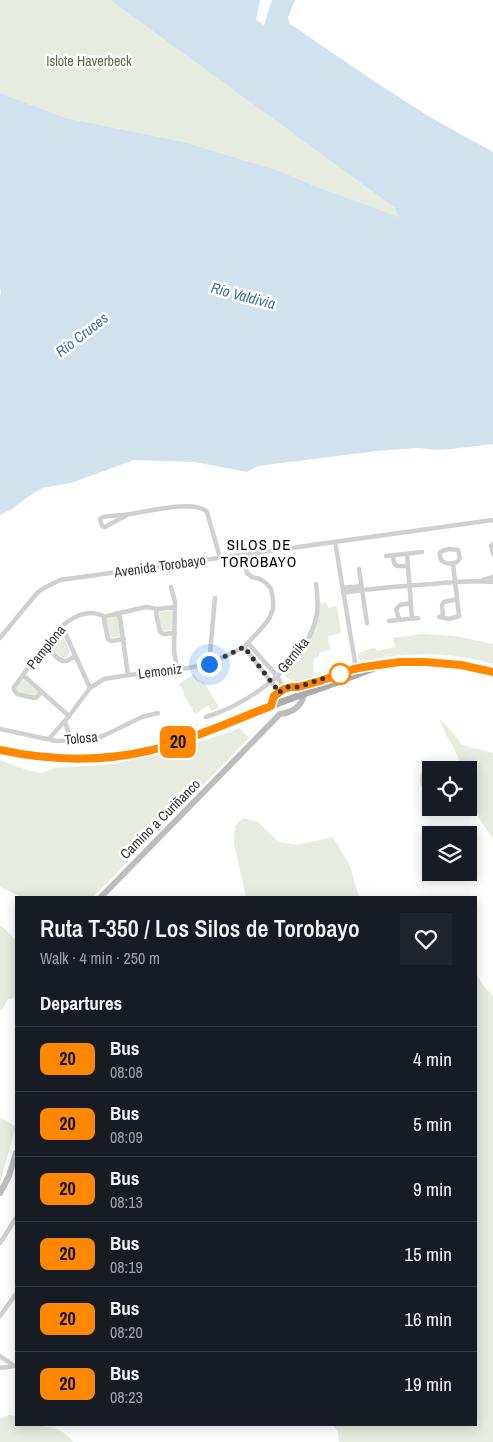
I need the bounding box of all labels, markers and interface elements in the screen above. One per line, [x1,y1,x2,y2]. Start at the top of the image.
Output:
park label: Islote Haverbeck [46,52,132,70]
water label: Río Valdivia [209,277,278,314]
water label: Río Cruces [51,307,112,362]
district label: SILOS DE TOROBAYO [221,534,297,572]
street label: Avenida Torobayo [112,551,207,581]
street label: Pamplona [23,621,70,673]
street label: Gernika [273,633,313,677]
your location [197,652,222,677]
street label: Lemoniz [137,659,183,683]
unlabelled marker [329,663,351,685]
line badge: 20 [156,726,200,758]
street label: Tolosa [64,727,99,749]
text: 20 [170,729,186,754]
map controls [422,761,477,881]
button: locate [422,761,477,816]
street label: Camino a Curiñanco [116,775,204,863]
button: layers [422,826,477,881]
text: Ruta T-350 / Los Silos de Torobayo [40,912,360,944]
button: heart [400,913,452,965]
text: Walk · 4 min · 250 m [40,947,160,969]
text: Departures [40,990,122,1016]
text: Bus [110,1035,139,1061]
text: 20 [59,1046,76,1071]
text: 4 min [413,1046,452,1072]
text: 08:08 [110,1061,143,1083]
text: Bus [110,1100,139,1126]
text: 20 [59,1111,76,1136]
text: 5 min [413,1111,452,1137]
text: 08:09 [110,1126,143,1148]
text: Bus [110,1165,139,1191]
text: 20 [59,1176,76,1201]
text: 9 min [413,1176,452,1202]
text: 08:13 [110,1191,143,1213]
text: Bus [110,1230,139,1256]
text: 20 [59,1241,76,1266]
text: 15 min [404,1241,452,1267]
text: 08:19 [110,1256,143,1278]
text: Bus [110,1295,139,1321]
text: 20 [59,1306,76,1331]
text: 16 min [404,1306,452,1332]
text: 08:20 [110,1321,143,1343]
text: Bus [110,1360,139,1386]
text: 20 [59,1371,76,1396]
text: 19 min [404,1371,452,1397]
text: 08:23 [110,1386,143,1408]

